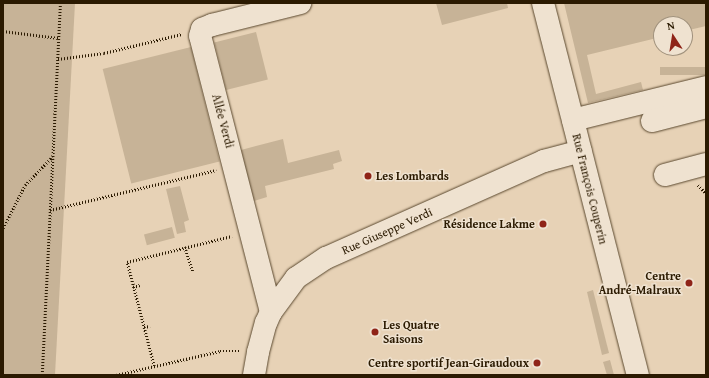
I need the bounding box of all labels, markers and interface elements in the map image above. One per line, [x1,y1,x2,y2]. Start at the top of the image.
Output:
north arrow [653,16,693,56]
text: N [665,17,676,34]
street label: Allée Verdi [209,92,237,150]
street label: Rue François Couperin [569,132,611,246]
place label: Les Lombards [376,169,449,183]
marker: Les Lombards [363,171,373,181]
street label: Rue Giuseppe Verdi [339,205,435,257]
place label: Résidence Lakme [443,217,535,231]
marker: Résidence Lakme [538,219,548,229]
place label: Centre André-Malraux [599,269,681,297]
marker: Centre André-Malraux [684,278,694,288]
place label: Les Quatre Saisons [383,318,439,346]
marker: Les Quatre Saisons [370,327,380,337]
place label: Centre sportif Jean-Giraudoux [368,356,529,370]
marker: Centre sportif Jean-Giraudoux [532,358,542,368]

